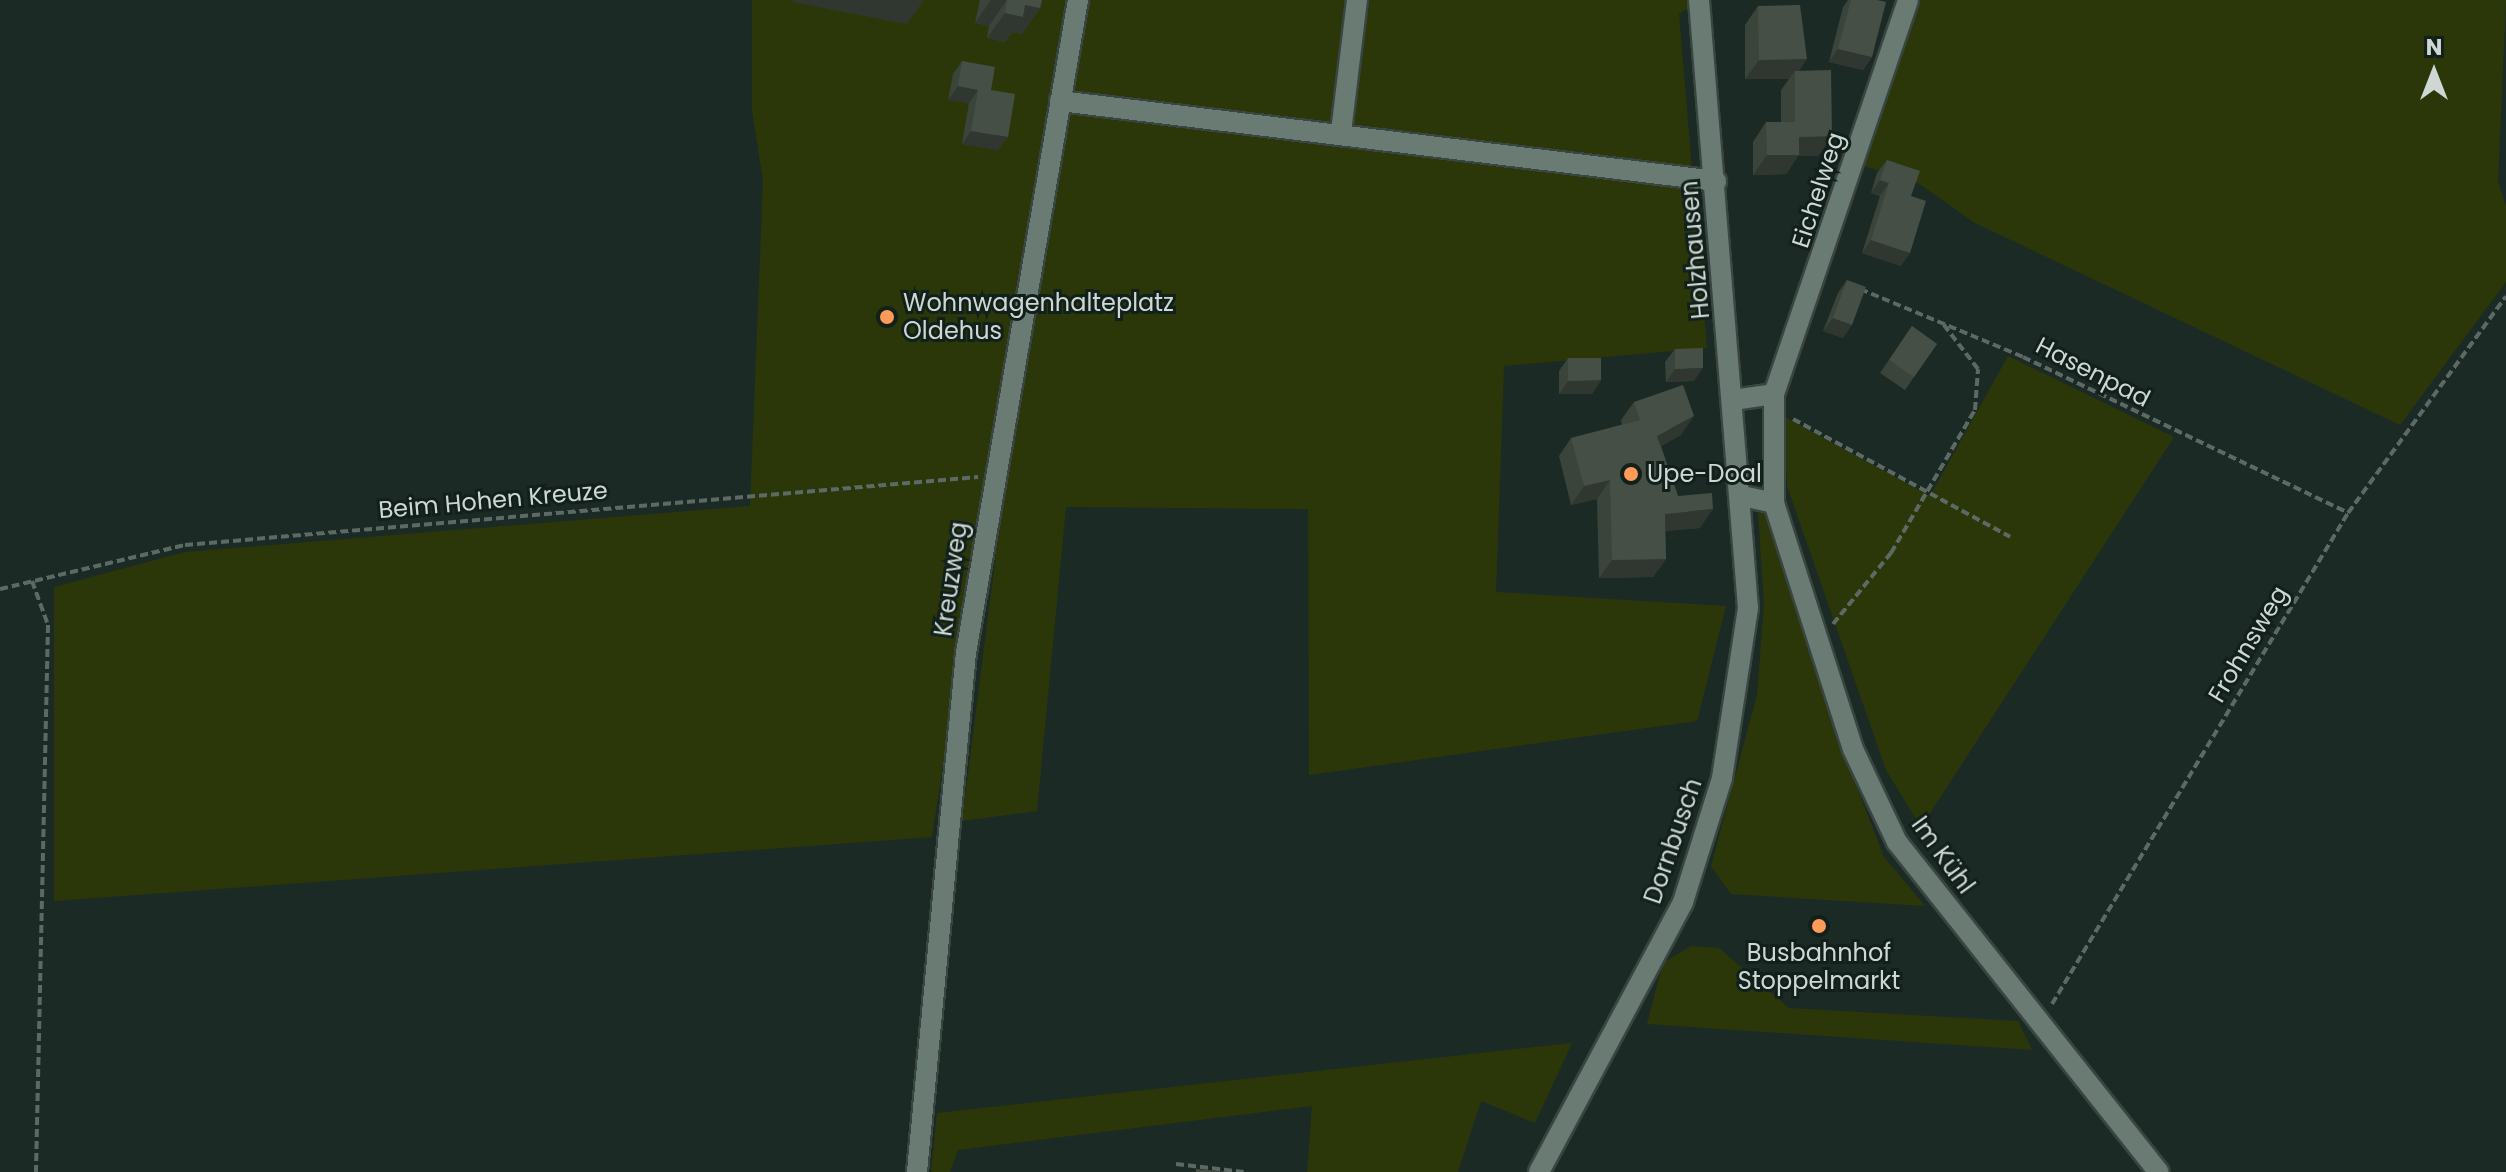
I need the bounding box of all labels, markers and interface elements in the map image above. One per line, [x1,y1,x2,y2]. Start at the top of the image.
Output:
north arrow [2394,32,2474,112]
text: N [2426,32,2442,63]
street label: Eichelweg [1786,129,1850,251]
street label: Holzhausen [1675,180,1715,320]
place label: Wohnwagenhalteplatz Oldehus [903,289,1174,345]
marker: Wohnwagenhalteplatz Oldehus [878,308,896,326]
street label: Hasenpad [2031,331,2155,413]
place label: Upe-Doal [1647,460,1762,488]
marker: Upe-Doal [1622,465,1640,483]
street label: Beim Hohen Kreuze [377,476,609,524]
street label: Kreuzweg [929,520,973,638]
street label: Frohnsweg [2202,581,2294,707]
street label: Dornbusch [1638,775,1708,907]
street label: Im Kühl [1905,811,1981,899]
marker: Busbahnhof Stoppelmarkt [1810,917,1828,935]
place label: Busbahnhof Stoppelmarkt [1738,939,1900,995]

